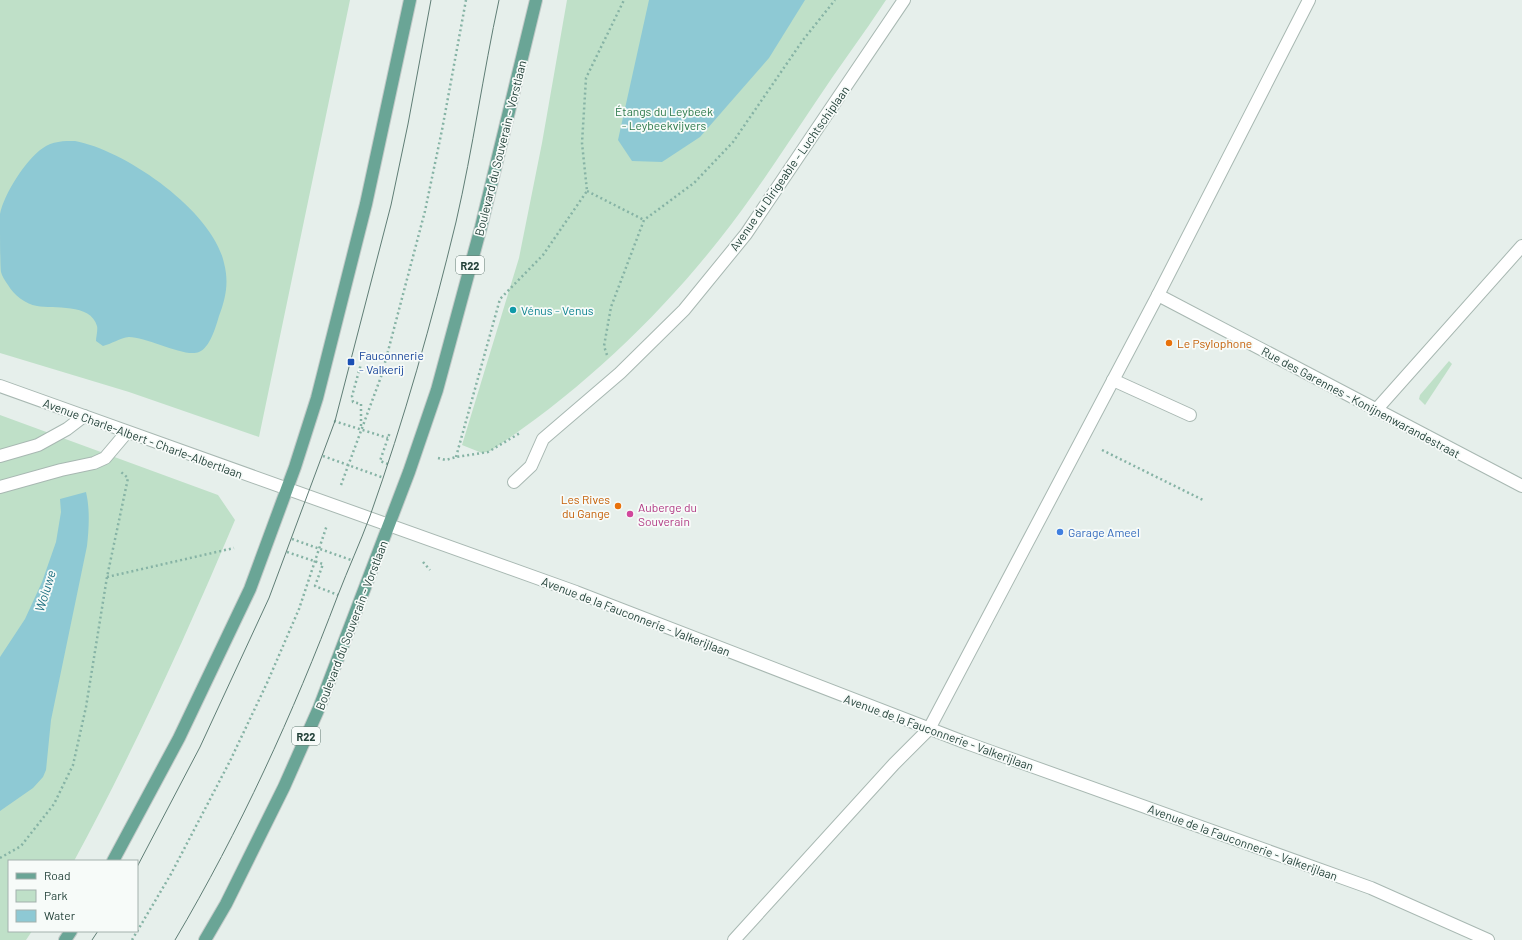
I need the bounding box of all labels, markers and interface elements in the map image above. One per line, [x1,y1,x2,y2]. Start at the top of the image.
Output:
street label: Boulevard du Souverain - Vorstlaan [471,59,529,237]
street label: Avenue du Dirigeable - Luchtschiplaan [726,83,852,253]
park label: Étangs du Leybeek - Leybeekvijvers [615,104,713,132]
road number: R22 [456,256,484,274]
place label: Vénus - Venus [521,303,594,317]
marker: Vénus - Venus [508,305,518,315]
place label: Le Psylophone [1177,336,1252,350]
marker: Le Psylophone [1164,338,1174,348]
street label: Rue des Garennes - Konijnenwarandestraat [1259,344,1463,460]
place label: Fauconnerie - Valkerij [359,348,424,376]
marker: Fauconnerie - Valkerij [346,357,356,367]
street label: Avenue Charle-Albert - Charle-Albertlaan [41,395,245,481]
place label: Les Rives du Gange [561,492,610,520]
place label: Auberge du Souverain [638,500,697,528]
marker: Les Rives du Gange [613,501,623,511]
marker: Auberge du Souverain [625,509,635,519]
place label: Garage Ameel [1068,525,1140,539]
marker: Garage Ameel [1055,527,1065,537]
street label: Boulevard du Souverain - Vorstlaan [312,538,390,712]
water label: Woluwe [31,568,59,614]
street label: Avenue de la Fauconnerie - Valkerijlaan [540,573,732,659]
street label: Avenue de la Fauconnerie - Valkerijlaan [842,691,1036,773]
road number: R22 [292,727,320,745]
street label: Avenue de la Fauconnerie - Valkerijlaan [1146,801,1340,883]
legend [8,860,138,932]
text: Road [44,868,71,882]
text: Park [44,888,68,902]
text: Water [44,908,76,922]

